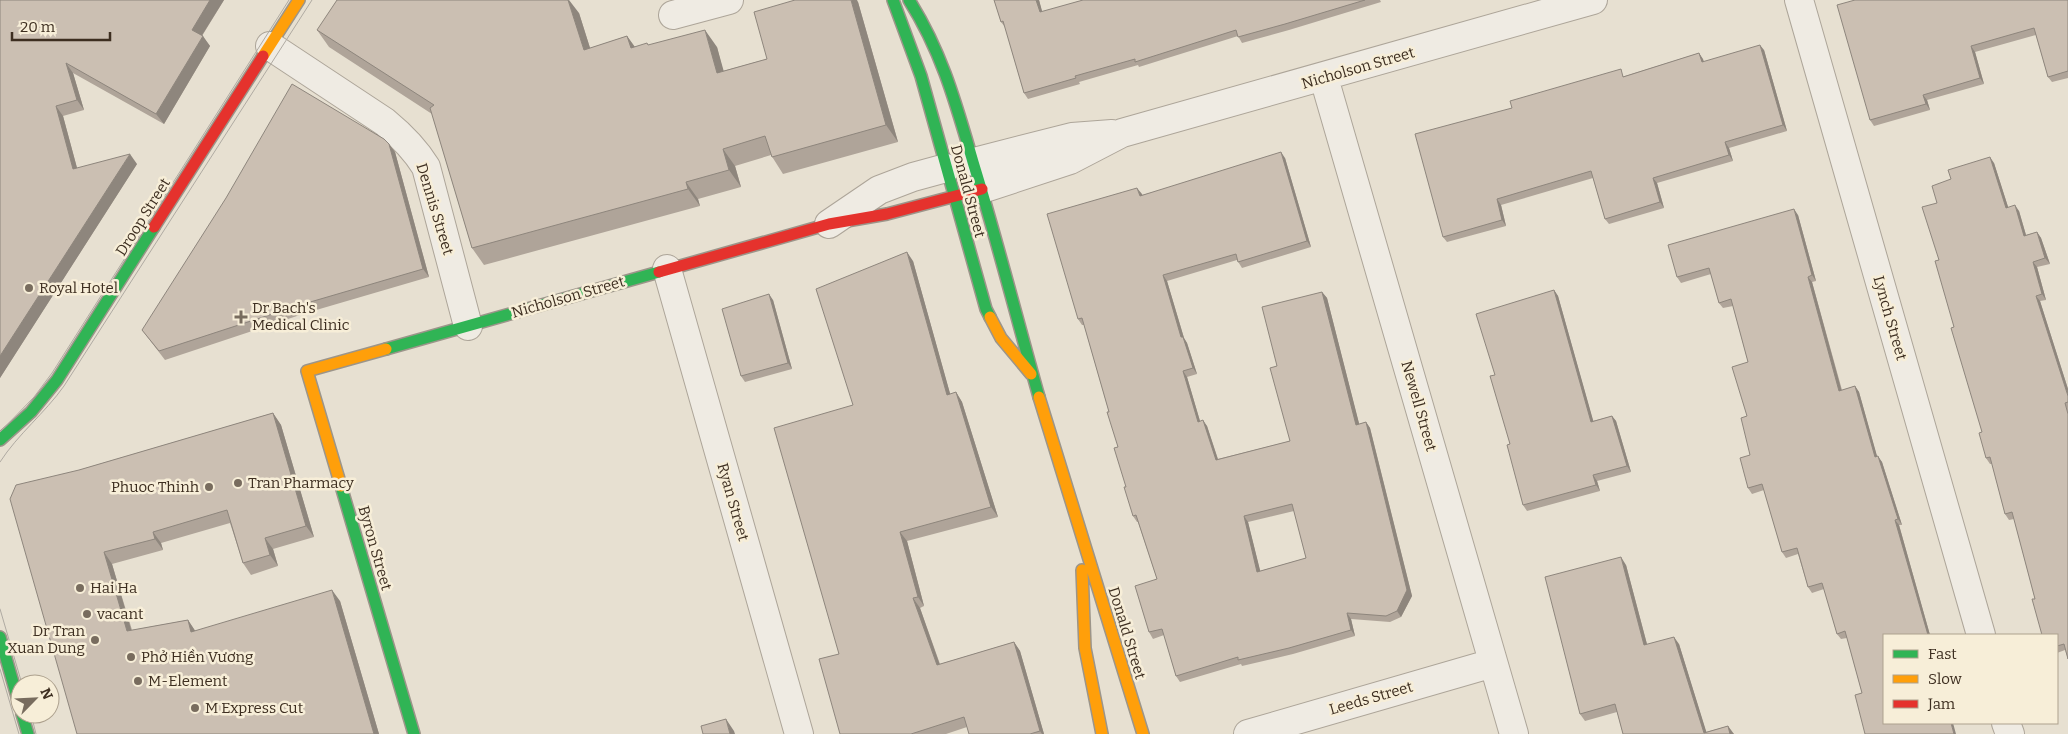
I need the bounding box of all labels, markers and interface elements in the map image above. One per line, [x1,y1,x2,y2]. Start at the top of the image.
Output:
scale bar [12,10,110,42]
text: 20 m [20,18,56,36]
street label: Nicholson Street [1299,43,1417,93]
street label: Donald Street [947,143,989,240]
street label: Dennis Street [413,161,458,258]
street label: Droop Street [112,174,174,259]
street label: Nicholson Street [509,272,627,322]
street label: Lynch Street [1869,274,1911,363]
place label: Royal Hotel [39,279,118,297]
marker: Royal Hotel [23,282,35,294]
place label: Dr Bach's Medical Clinic [252,299,350,334]
marker: Dr Bach's Medical Clinic [234,310,248,324]
street label: Newell Street [1397,359,1441,454]
street label: Ryan Street [713,461,753,544]
place label: Tran Pharmacy [248,474,354,492]
marker: Tran Pharmacy [232,477,244,489]
place label: Phuoc Thinh [111,478,200,496]
marker: Phuoc Thinh [203,481,215,493]
street label: Byron Street [354,504,396,593]
place label: Hai Ha [90,579,137,597]
marker: Hai Ha [74,582,86,594]
street label: Donald Street [1104,585,1150,682]
place label: vacant [96,605,144,623]
marker: vacant [81,608,93,620]
place label: Dr Tran Xuan Dung [7,622,85,657]
marker: Dr Tran Xuan Dung [89,634,101,646]
legend [1883,634,2058,724]
text: Fast [1928,645,1957,663]
place label: Phở Hiền Vương [141,648,253,666]
marker: Phở Hiền Vương [125,651,137,663]
text: Slow [1928,670,1963,688]
place label: M-Element [148,672,228,690]
north arrow [10,674,60,724]
marker: M-Element [132,675,144,687]
street label: Leeds Street [1327,677,1415,718]
text: N [36,686,56,702]
text: Jam [1927,695,1956,713]
place label: M Express Cut [205,699,304,717]
marker: M Express Cut [189,702,201,714]

